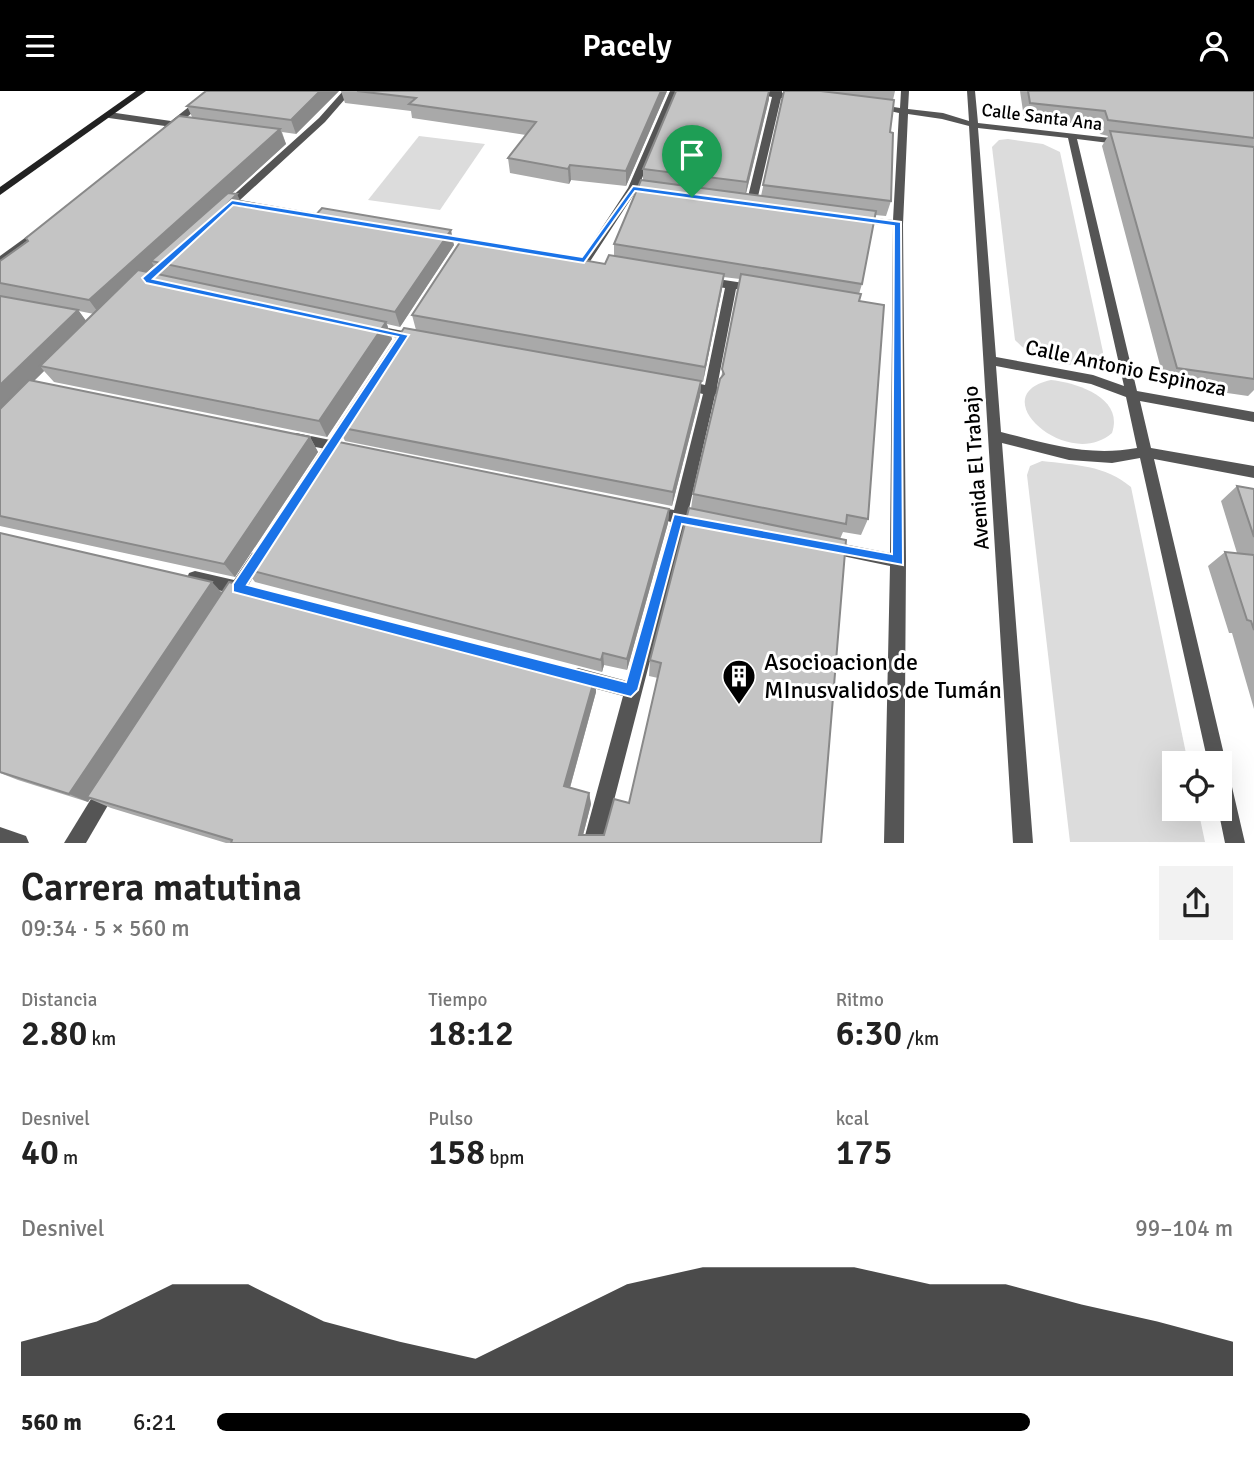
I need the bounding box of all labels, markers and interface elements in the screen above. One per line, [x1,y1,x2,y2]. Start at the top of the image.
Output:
text: Pacely [582,26,672,65]
icon: menu [21,27,59,65]
icon: person [1195,27,1233,65]
street label: Calle Santa Ana [980,99,1104,135]
pin [662,125,722,197]
icon: arrive [673,136,711,174]
street label: Calle Antonio Espinoza [1023,334,1229,402]
street label: Avenida El Trabajo [957,385,995,551]
place label: Asocioacion de MInusvalidos de Tumán [764,647,1002,705]
building icon: Asocioacion de MInusvalidos de Tumán [720,657,758,706]
map controls [1162,751,1232,821]
button: locate [1162,751,1232,821]
text: Carrera matutina [21,864,302,911]
button: share [1159,866,1233,940]
text: 09:34 · 5 × 560 m [21,914,190,943]
text: Distancia [21,988,97,1012]
text: Tiempo [428,988,487,1012]
text: Ritmo [836,988,884,1012]
text: 2.80 [21,1012,87,1055]
text: 18:12 [428,1012,514,1055]
text: 6:30 [836,1012,902,1055]
text: km [87,1027,116,1051]
text: /km [902,1027,939,1051]
text: Desnivel [21,1107,90,1131]
text: Pulso [428,1107,473,1131]
text: kcal [836,1107,869,1131]
text: 40 [21,1131,59,1174]
text: 158 [428,1131,485,1174]
text: 175 [836,1131,892,1174]
text: m [59,1146,78,1170]
text: bpm [485,1146,524,1170]
text: Desnivel [21,1214,104,1243]
text: 99–104 m [1135,1214,1233,1243]
text: 560 m [21,1408,82,1437]
text: 6:21 [133,1408,176,1437]

